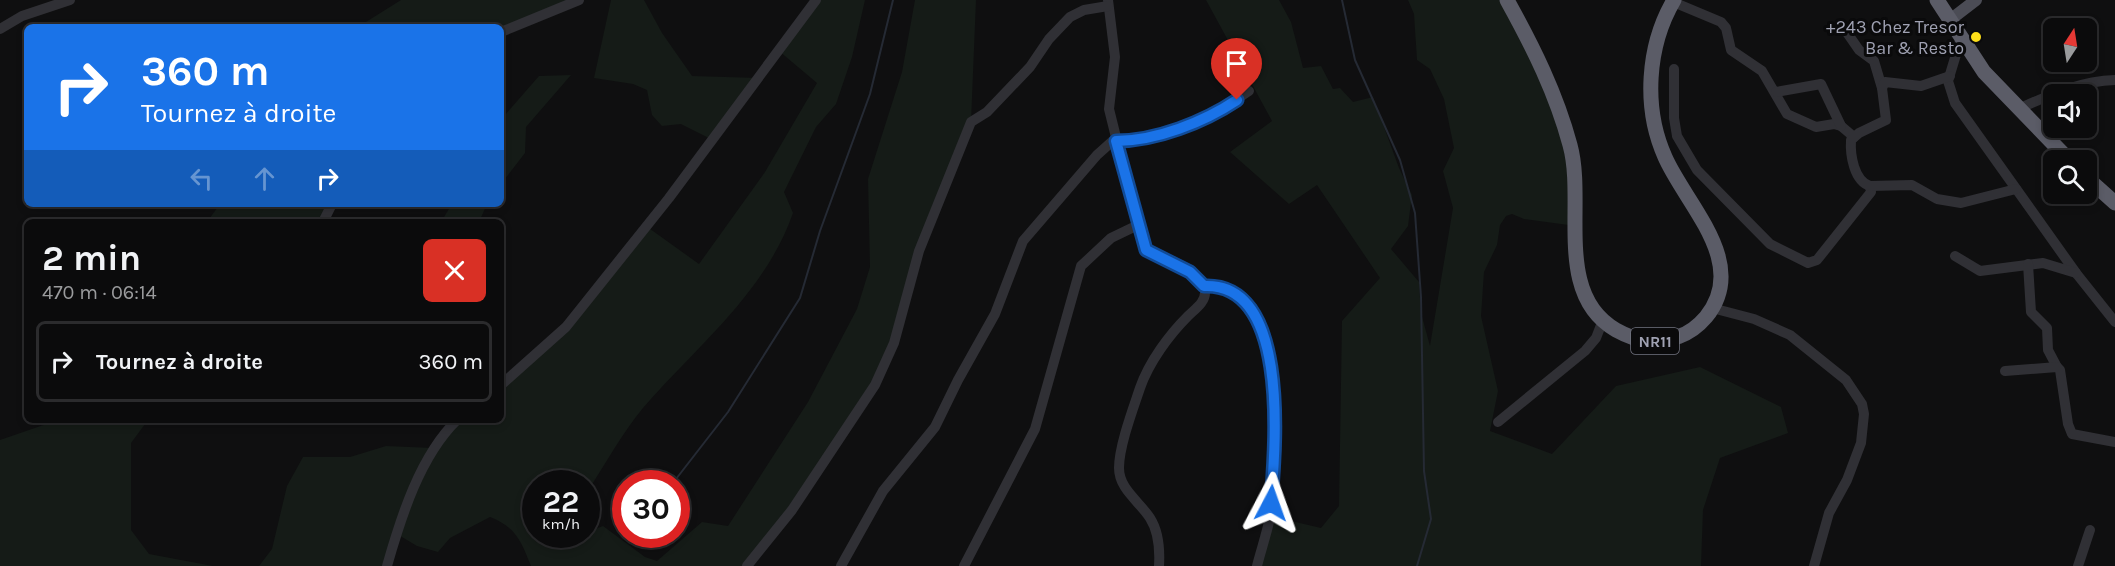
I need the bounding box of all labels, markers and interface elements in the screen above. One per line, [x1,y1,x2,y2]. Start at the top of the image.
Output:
place label: +243 Chez Tresor Bar & Resto [1826,16,1964,59]
north arrow [2043,18,2097,72]
map controls [2043,18,2097,204]
marker: +243 Chez Tresor Bar & Resto [1969,30,1983,44]
pin [1211,38,1262,100]
text: 360 m [141,46,270,96]
icon: arrive [1220,47,1253,80]
icon: right [42,48,120,126]
button: sound [2043,84,2097,138]
text: Tournez à droite [141,97,336,129]
button: search [2043,150,2097,204]
icon: left [185,162,218,195]
icon: ahead [248,162,281,195]
icon: right [311,162,344,195]
text: 2 min [42,237,141,279]
button: close [423,239,486,302]
text: 470 m · 06:14 [42,281,157,304]
road number: NR11 [1631,328,1679,354]
icon: right [45,345,78,378]
text: Tournez à droite [96,349,263,375]
text: 360 m [419,349,483,375]
speed limit sign: 30 [612,470,690,548]
position arrow [1239,471,1303,535]
text: 22 [543,484,579,520]
text: km/h [542,515,580,533]

